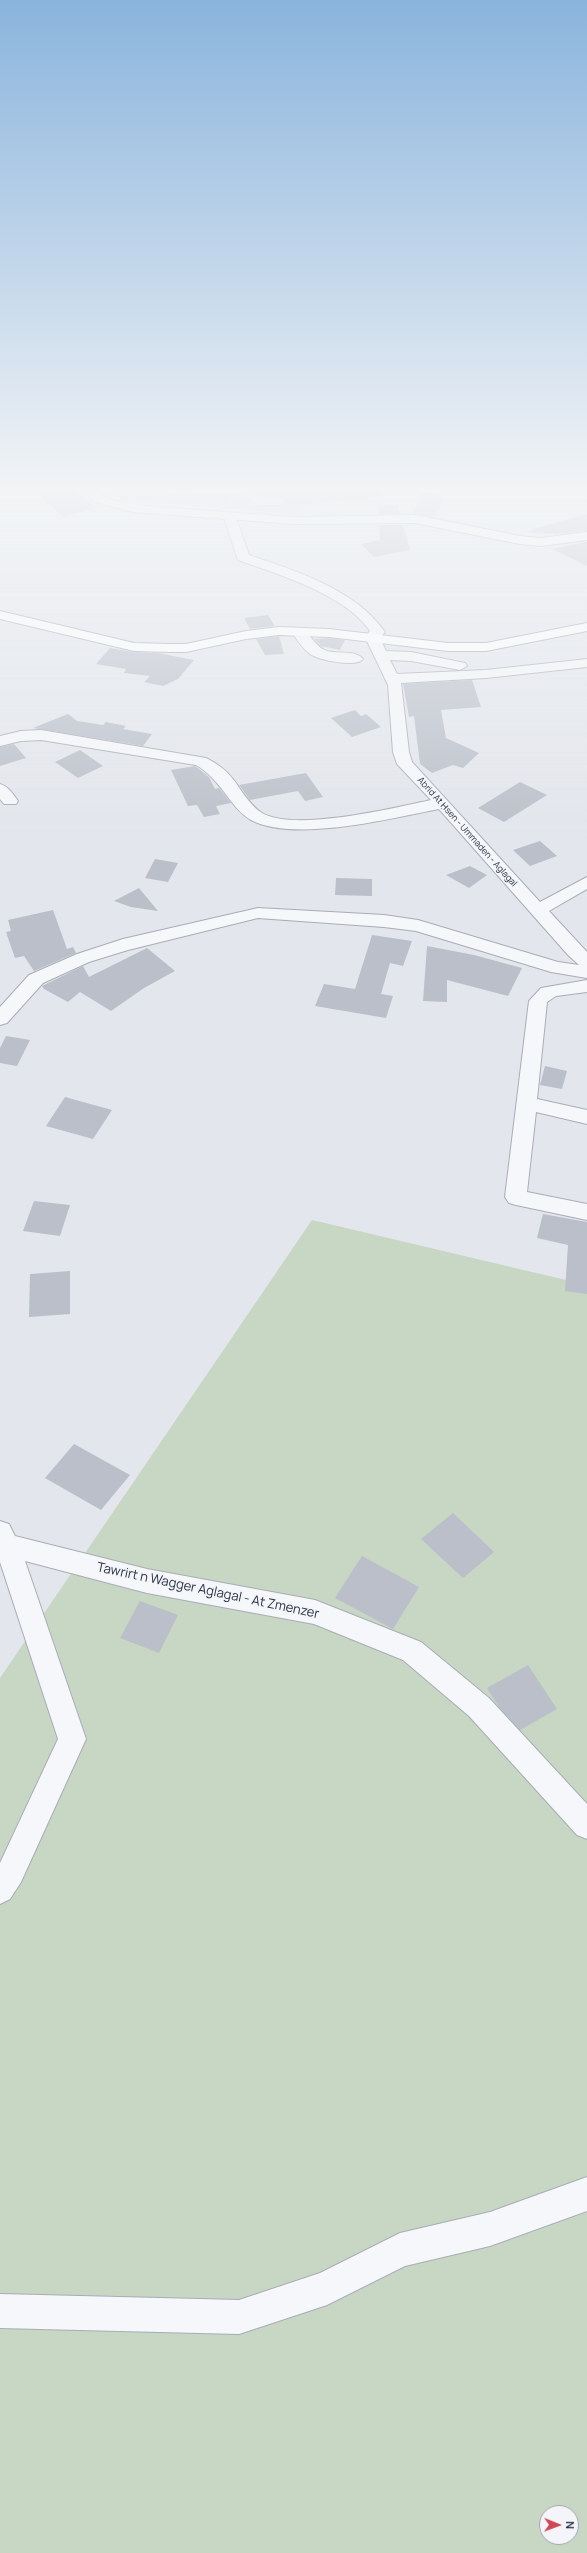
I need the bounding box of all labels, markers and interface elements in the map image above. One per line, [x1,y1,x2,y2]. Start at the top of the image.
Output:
street label: Abrid At Ḥsen - Ummaden - Aglagal [415,775,519,889]
street label: Tawrirt n Wagger Aglagal - At Zmenzer [95,1560,321,1622]
north arrow [539,2505,579,2545]
text: N [563,2521,578,2529]

